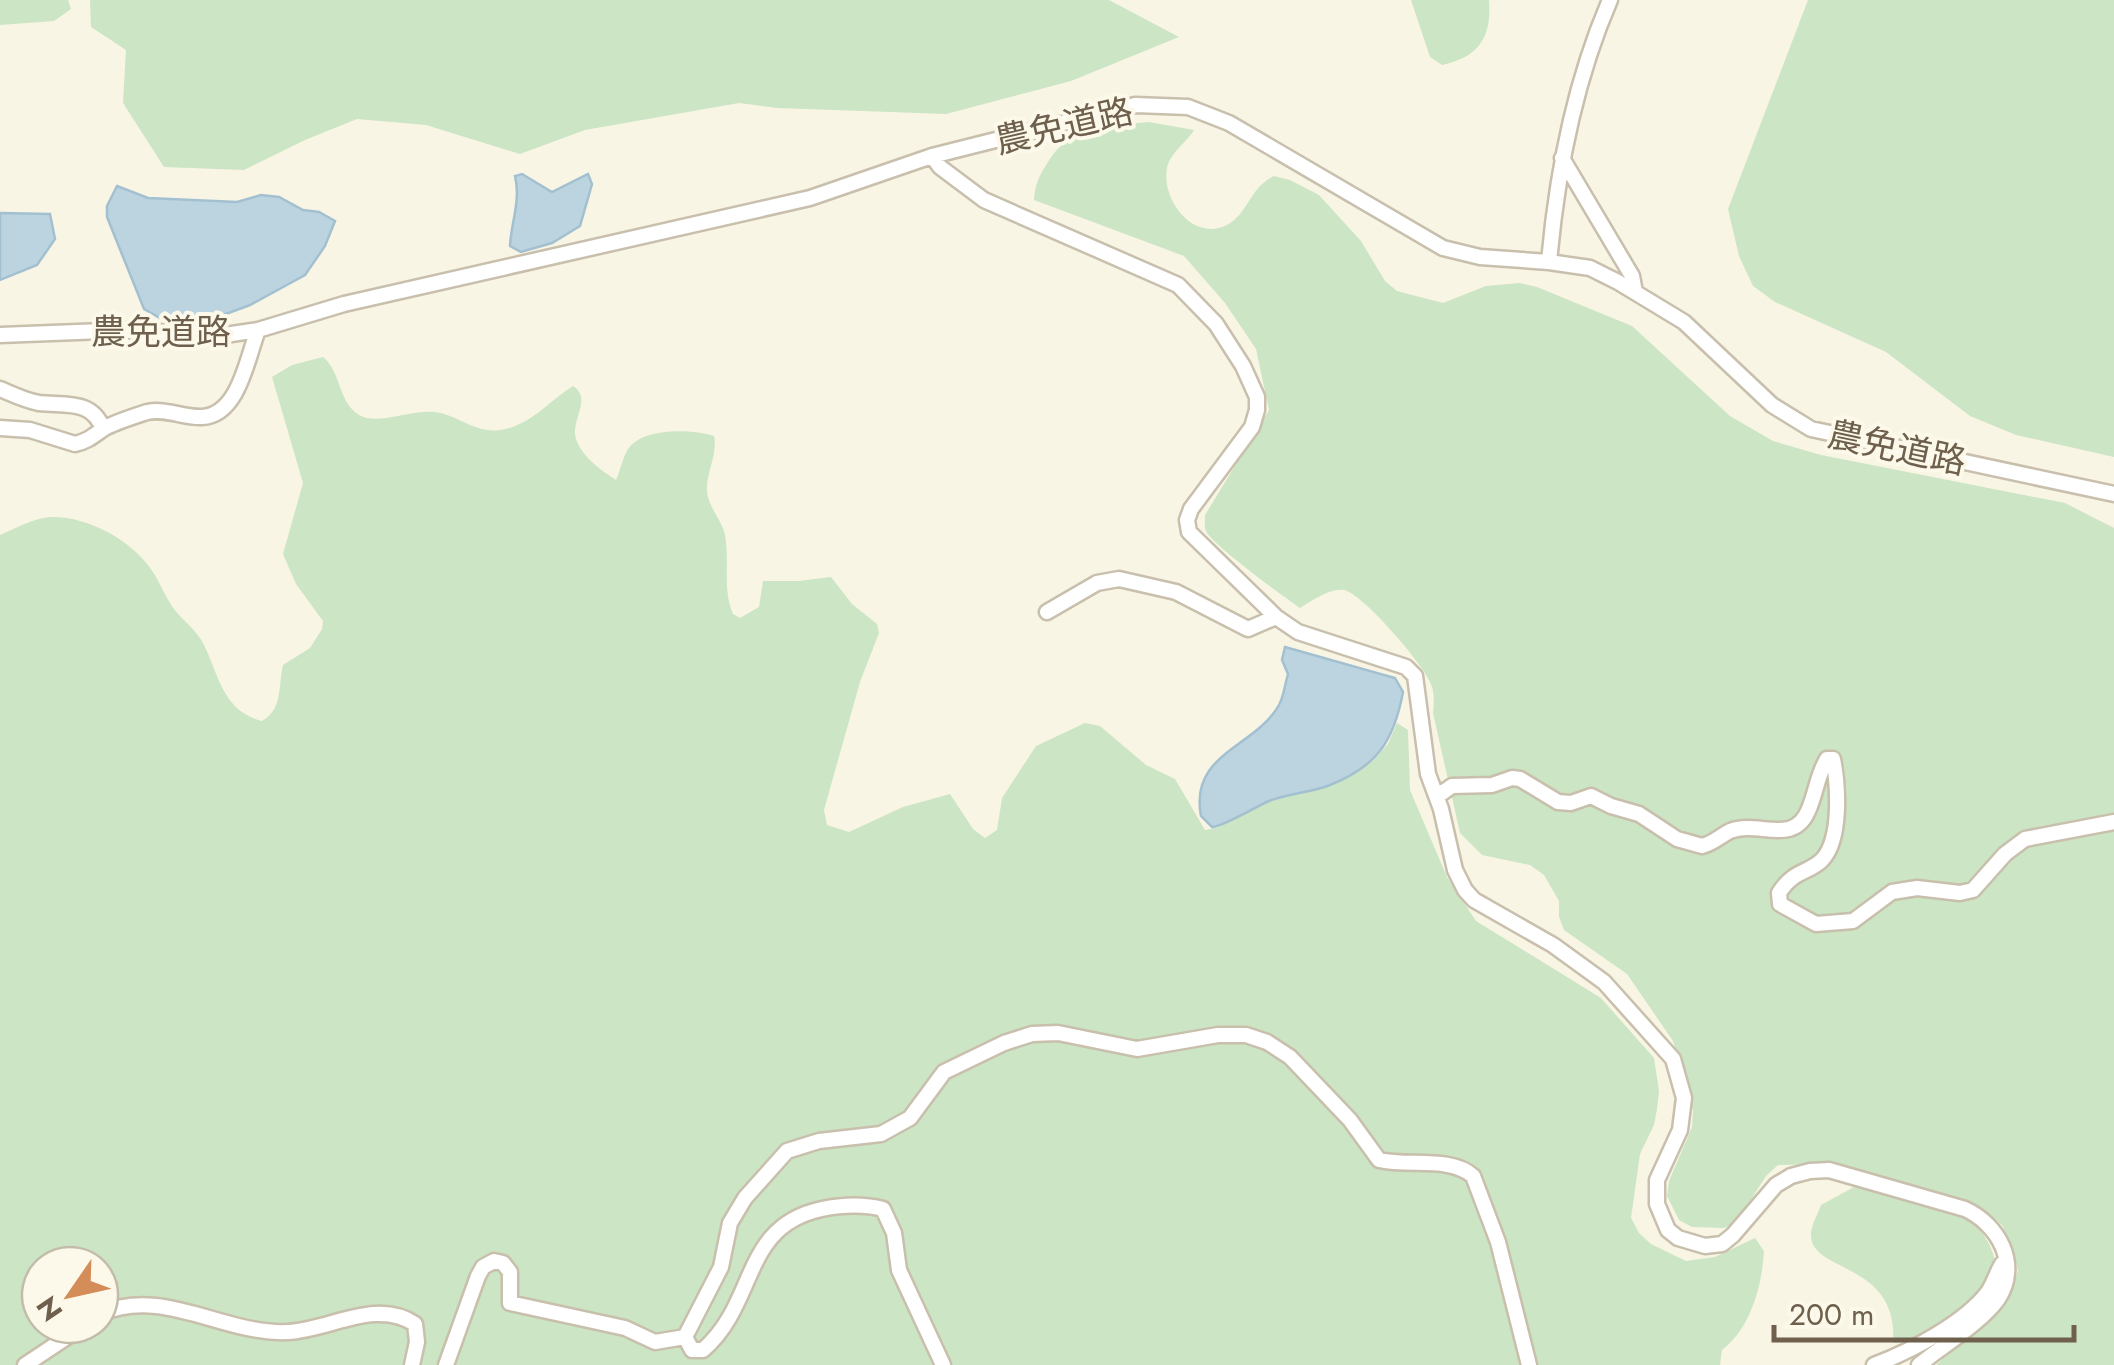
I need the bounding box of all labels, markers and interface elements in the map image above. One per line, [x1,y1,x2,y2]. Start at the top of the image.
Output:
street label: 農免道路 [990,86,1138,166]
street label: 農免道路 [91,307,231,357]
street label: 農免道路 [1823,409,1971,487]
north arrow [20,1245,120,1345]
scale bar [1774,1280,2074,1342]
text: N [26,1288,73,1329]
text: 200 m [1789,1293,1874,1336]

